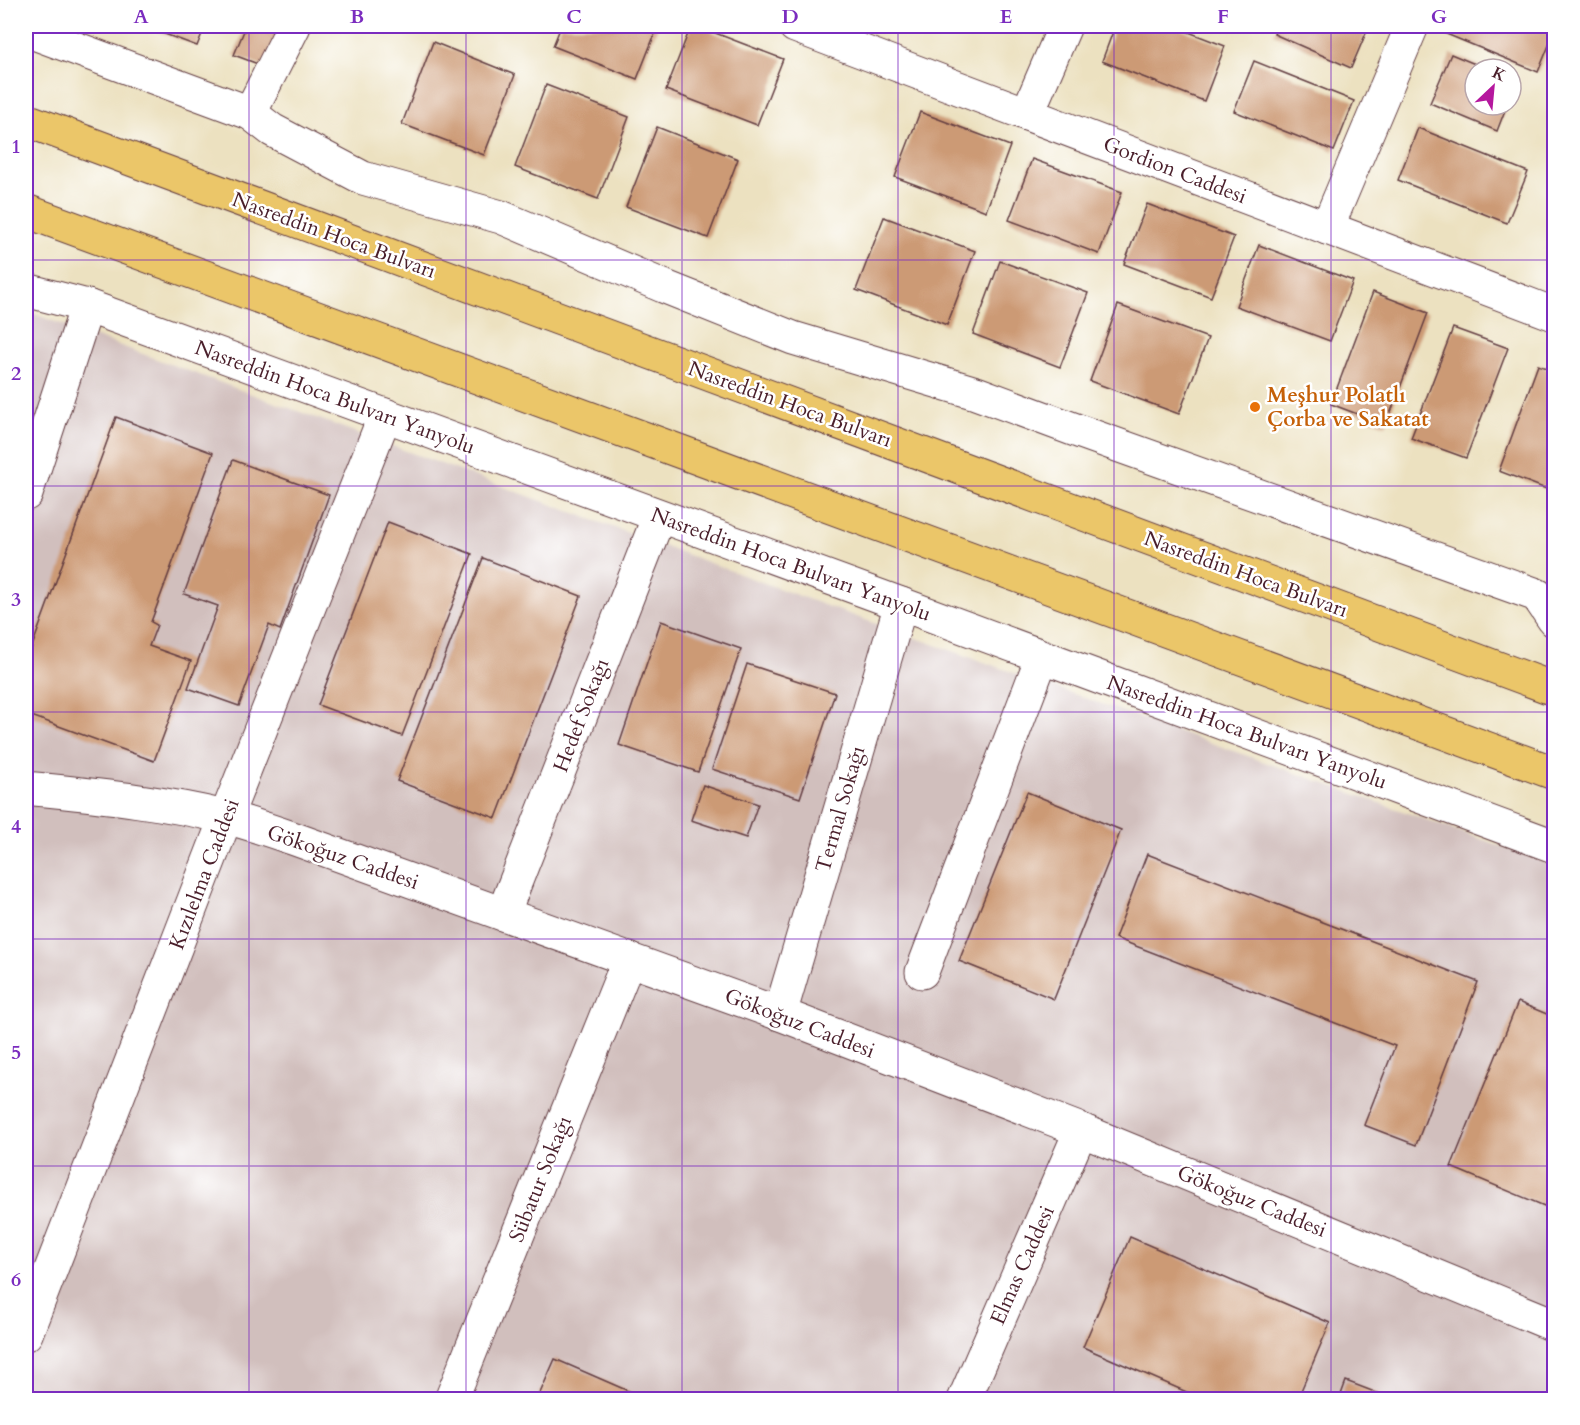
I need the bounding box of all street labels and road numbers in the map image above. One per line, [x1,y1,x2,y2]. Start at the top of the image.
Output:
street label: Gordion Caddesi [1099,130,1251,211]
street label: Nasreddin Hoca Bulvarı [228,185,440,286]
street label: Nasreddin Hoca Bulvarı Yanyolu [191,333,479,462]
street label: Nasreddin Hoca Bulvarı [684,354,896,455]
street label: Nasreddin Hoca Bulvarı Yanyolu [647,500,935,629]
street label: Nasreddin Hoca Bulvarı [1140,524,1352,625]
street label: Hedef Sokağı [546,654,616,776]
street label: Nasreddin Hoca Bulvarı Yanyolu [1103,668,1391,797]
street label: Termal Sokağı [809,742,872,876]
street label: Kızılelma Caddesi [162,794,247,954]
street label: Gökoğuz Caddesi [263,818,423,897]
street label: Gökoğuz Caddesi [720,981,879,1065]
street label: Sübatur Sokağı [502,1112,579,1247]
street label: Gökoğuz Caddesi [1173,1158,1331,1245]
street label: Elmas Caddesi [983,1201,1062,1329]

